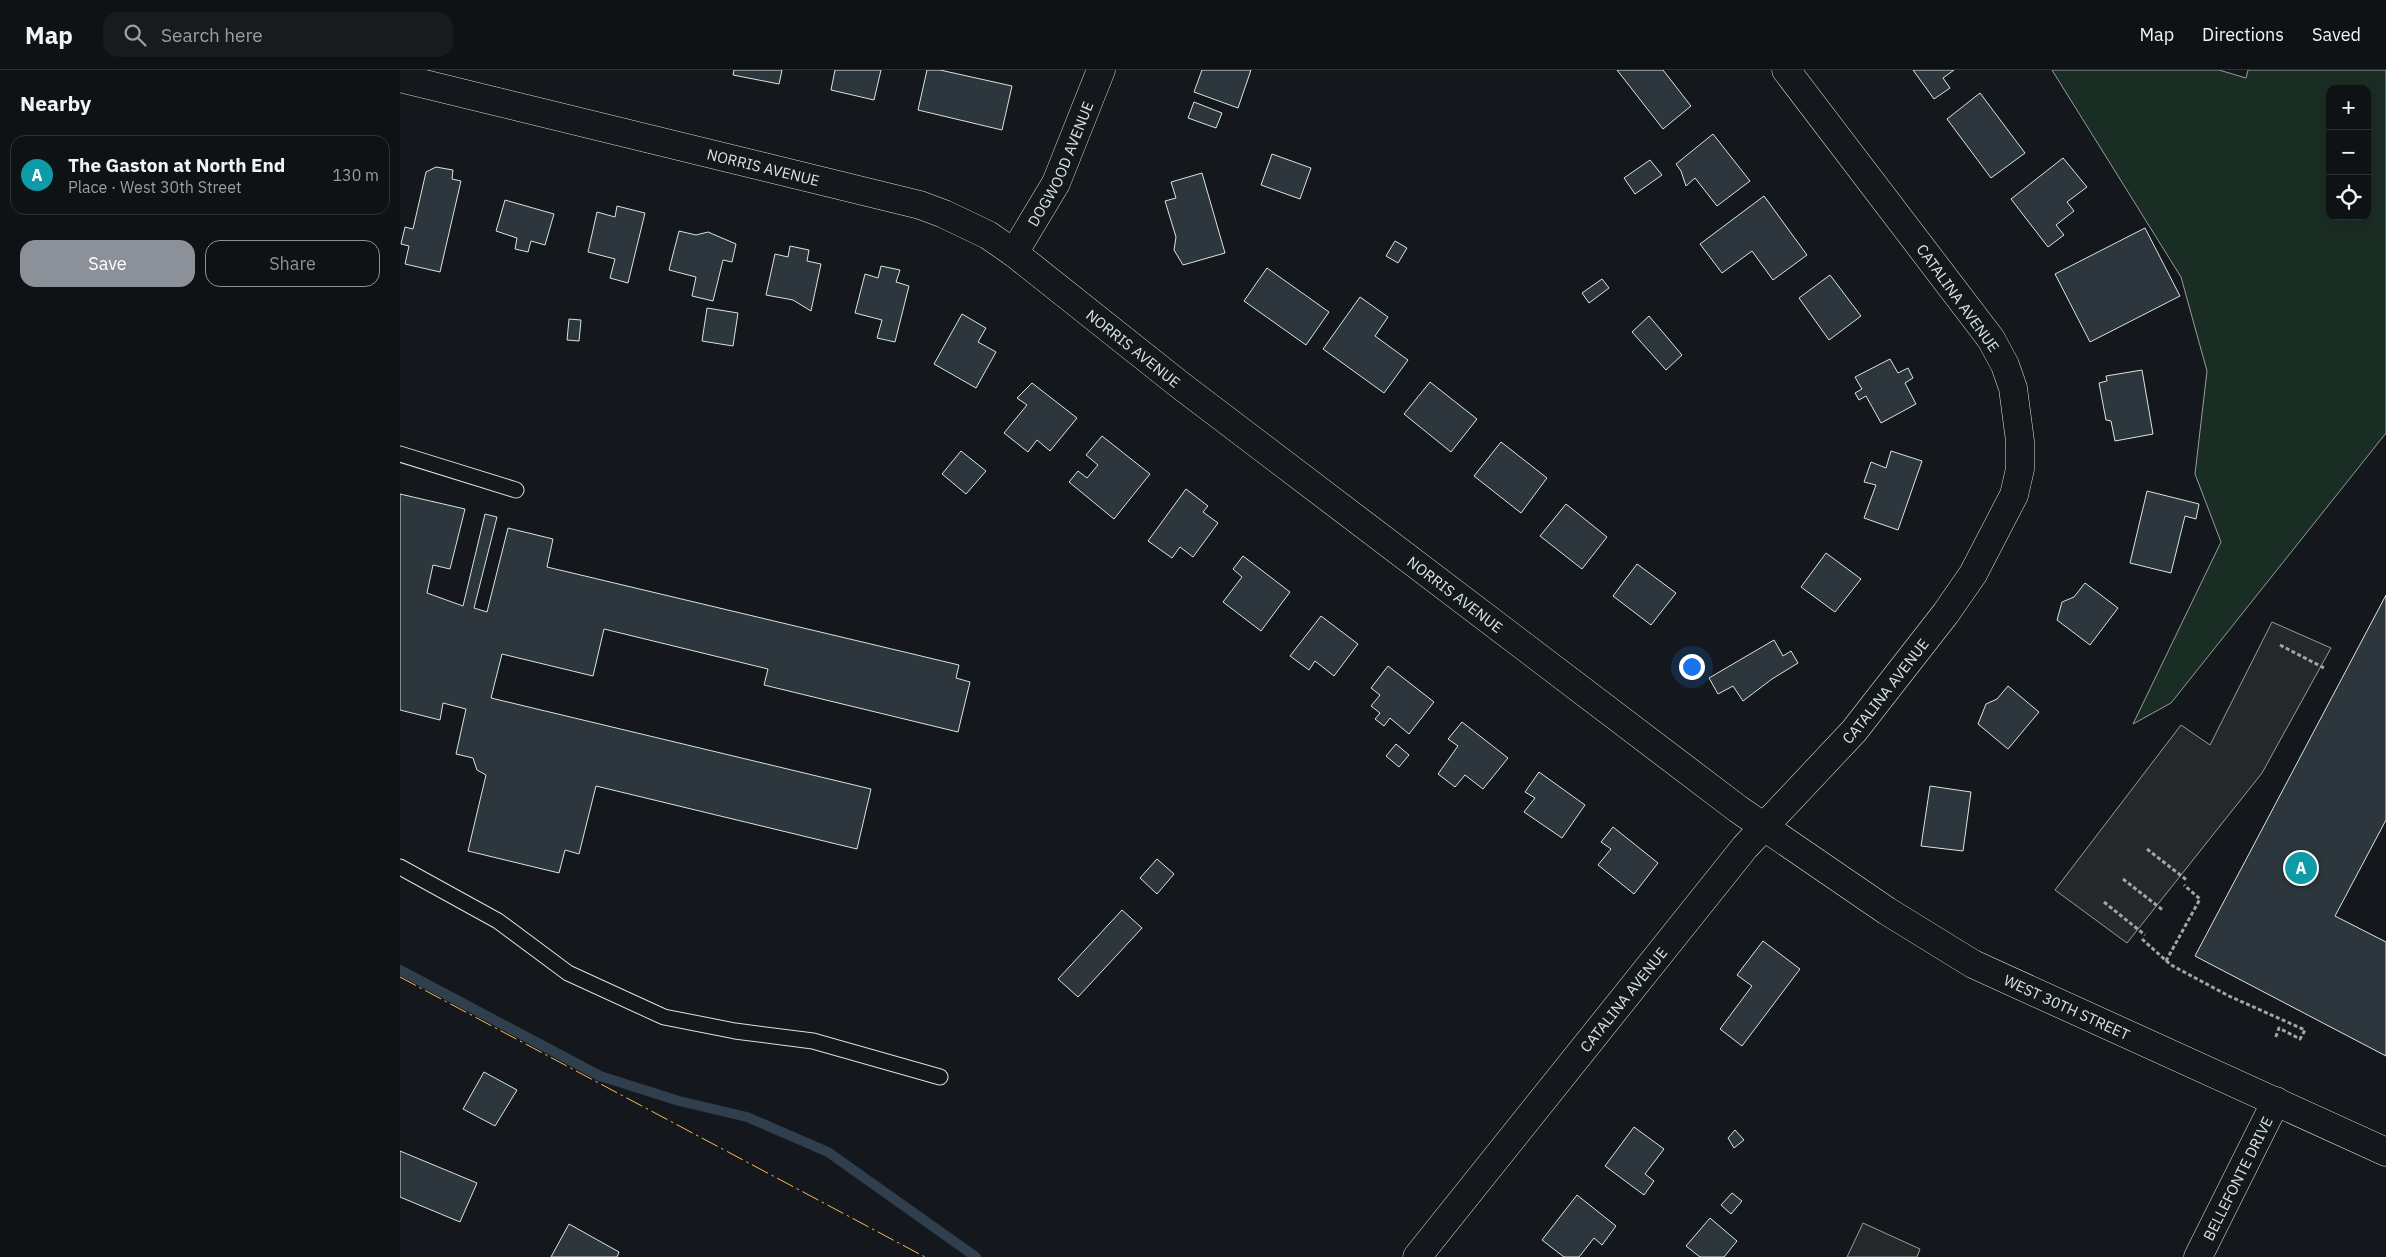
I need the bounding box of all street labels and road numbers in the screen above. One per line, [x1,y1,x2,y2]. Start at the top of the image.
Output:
street label: DOGWOOD AVENUE [1023,98,1097,229]
street label: NORRIS AVENUE [705,144,822,190]
street label: CATALINA AVENUE [1912,240,2004,356]
street label: NORRIS AVENUE [1083,305,1185,391]
street label: NORRIS AVENUE [1404,552,1507,637]
street label: CATALINA AVENUE [1838,634,1932,747]
street label: CATALINA AVENUE [1575,943,1671,1056]
street label: WEST 30TH STREET [2001,970,2133,1044]
street label: BELLEFONTE DRIVE [2198,1113,2276,1243]

